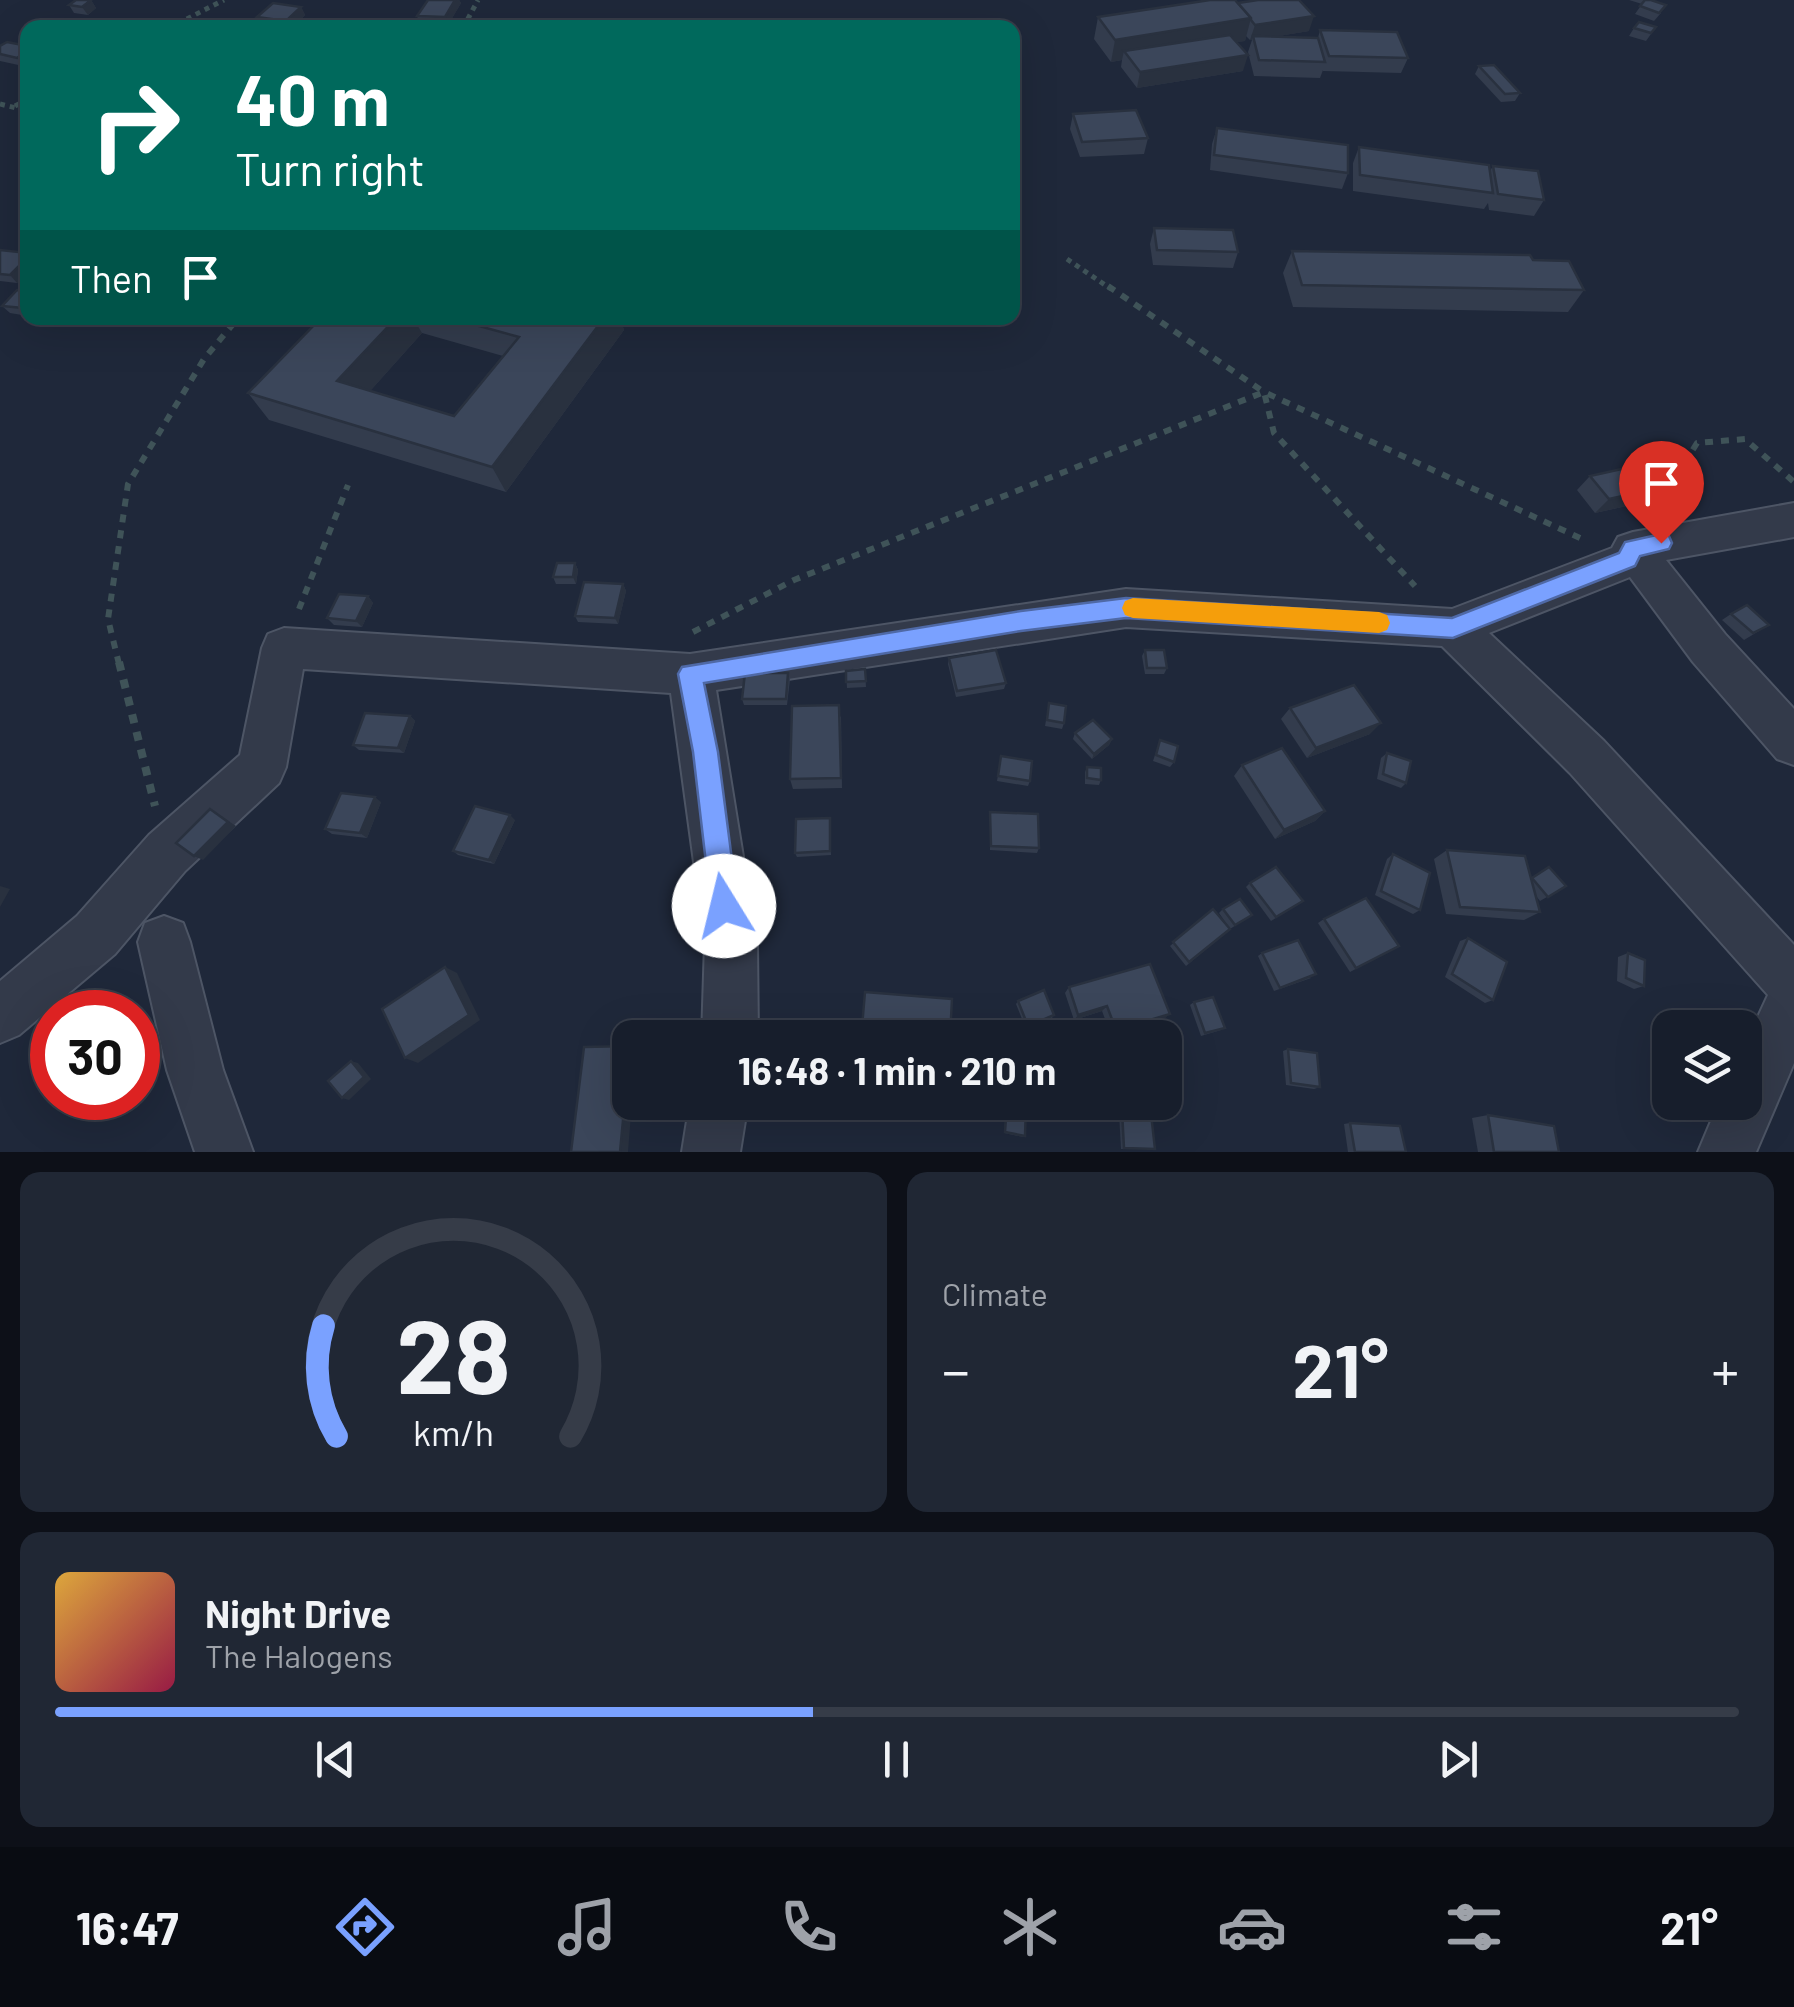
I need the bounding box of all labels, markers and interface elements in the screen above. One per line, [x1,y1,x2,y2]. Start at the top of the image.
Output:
text: 40 m [235,56,390,140]
icon: right [70,60,200,190]
text: Turn right [235,141,425,195]
icon: arrive [173,250,228,305]
text: Then [70,255,153,301]
pin [1619,441,1704,544]
icon: arrive [1634,456,1689,511]
position arrow [672,854,776,958]
speed limit sign: 30 [30,990,160,1120]
map controls [1652,1010,1762,1120]
button: layers [1652,1010,1762,1120]
text: 16:48 · 1 min · 210 m [738,1047,1056,1093]
text: Climate [942,1274,1048,1312]
text: 28 [396,1290,511,1415]
text: 21° [1292,1323,1389,1413]
text: − [942,1336,970,1402]
text: + [1711,1336,1739,1402]
text: km/h [413,1410,494,1453]
text: Night Drive [205,1590,391,1636]
text: The Halogens [205,1636,393,1674]
icon: previous [308,1732,363,1787]
icon: pause [869,1732,924,1787]
icon: next [1431,1732,1486,1787]
icon: directions [330,1892,400,1962]
icon: music [552,1892,622,1962]
icon: phone [774,1892,844,1962]
icon: climate [995,1892,1065,1962]
icon: car [1217,1892,1287,1962]
icon: filters [1439,1892,1509,1962]
text: 16:47 [76,1900,179,1954]
text: 21° [1660,1900,1718,1954]

